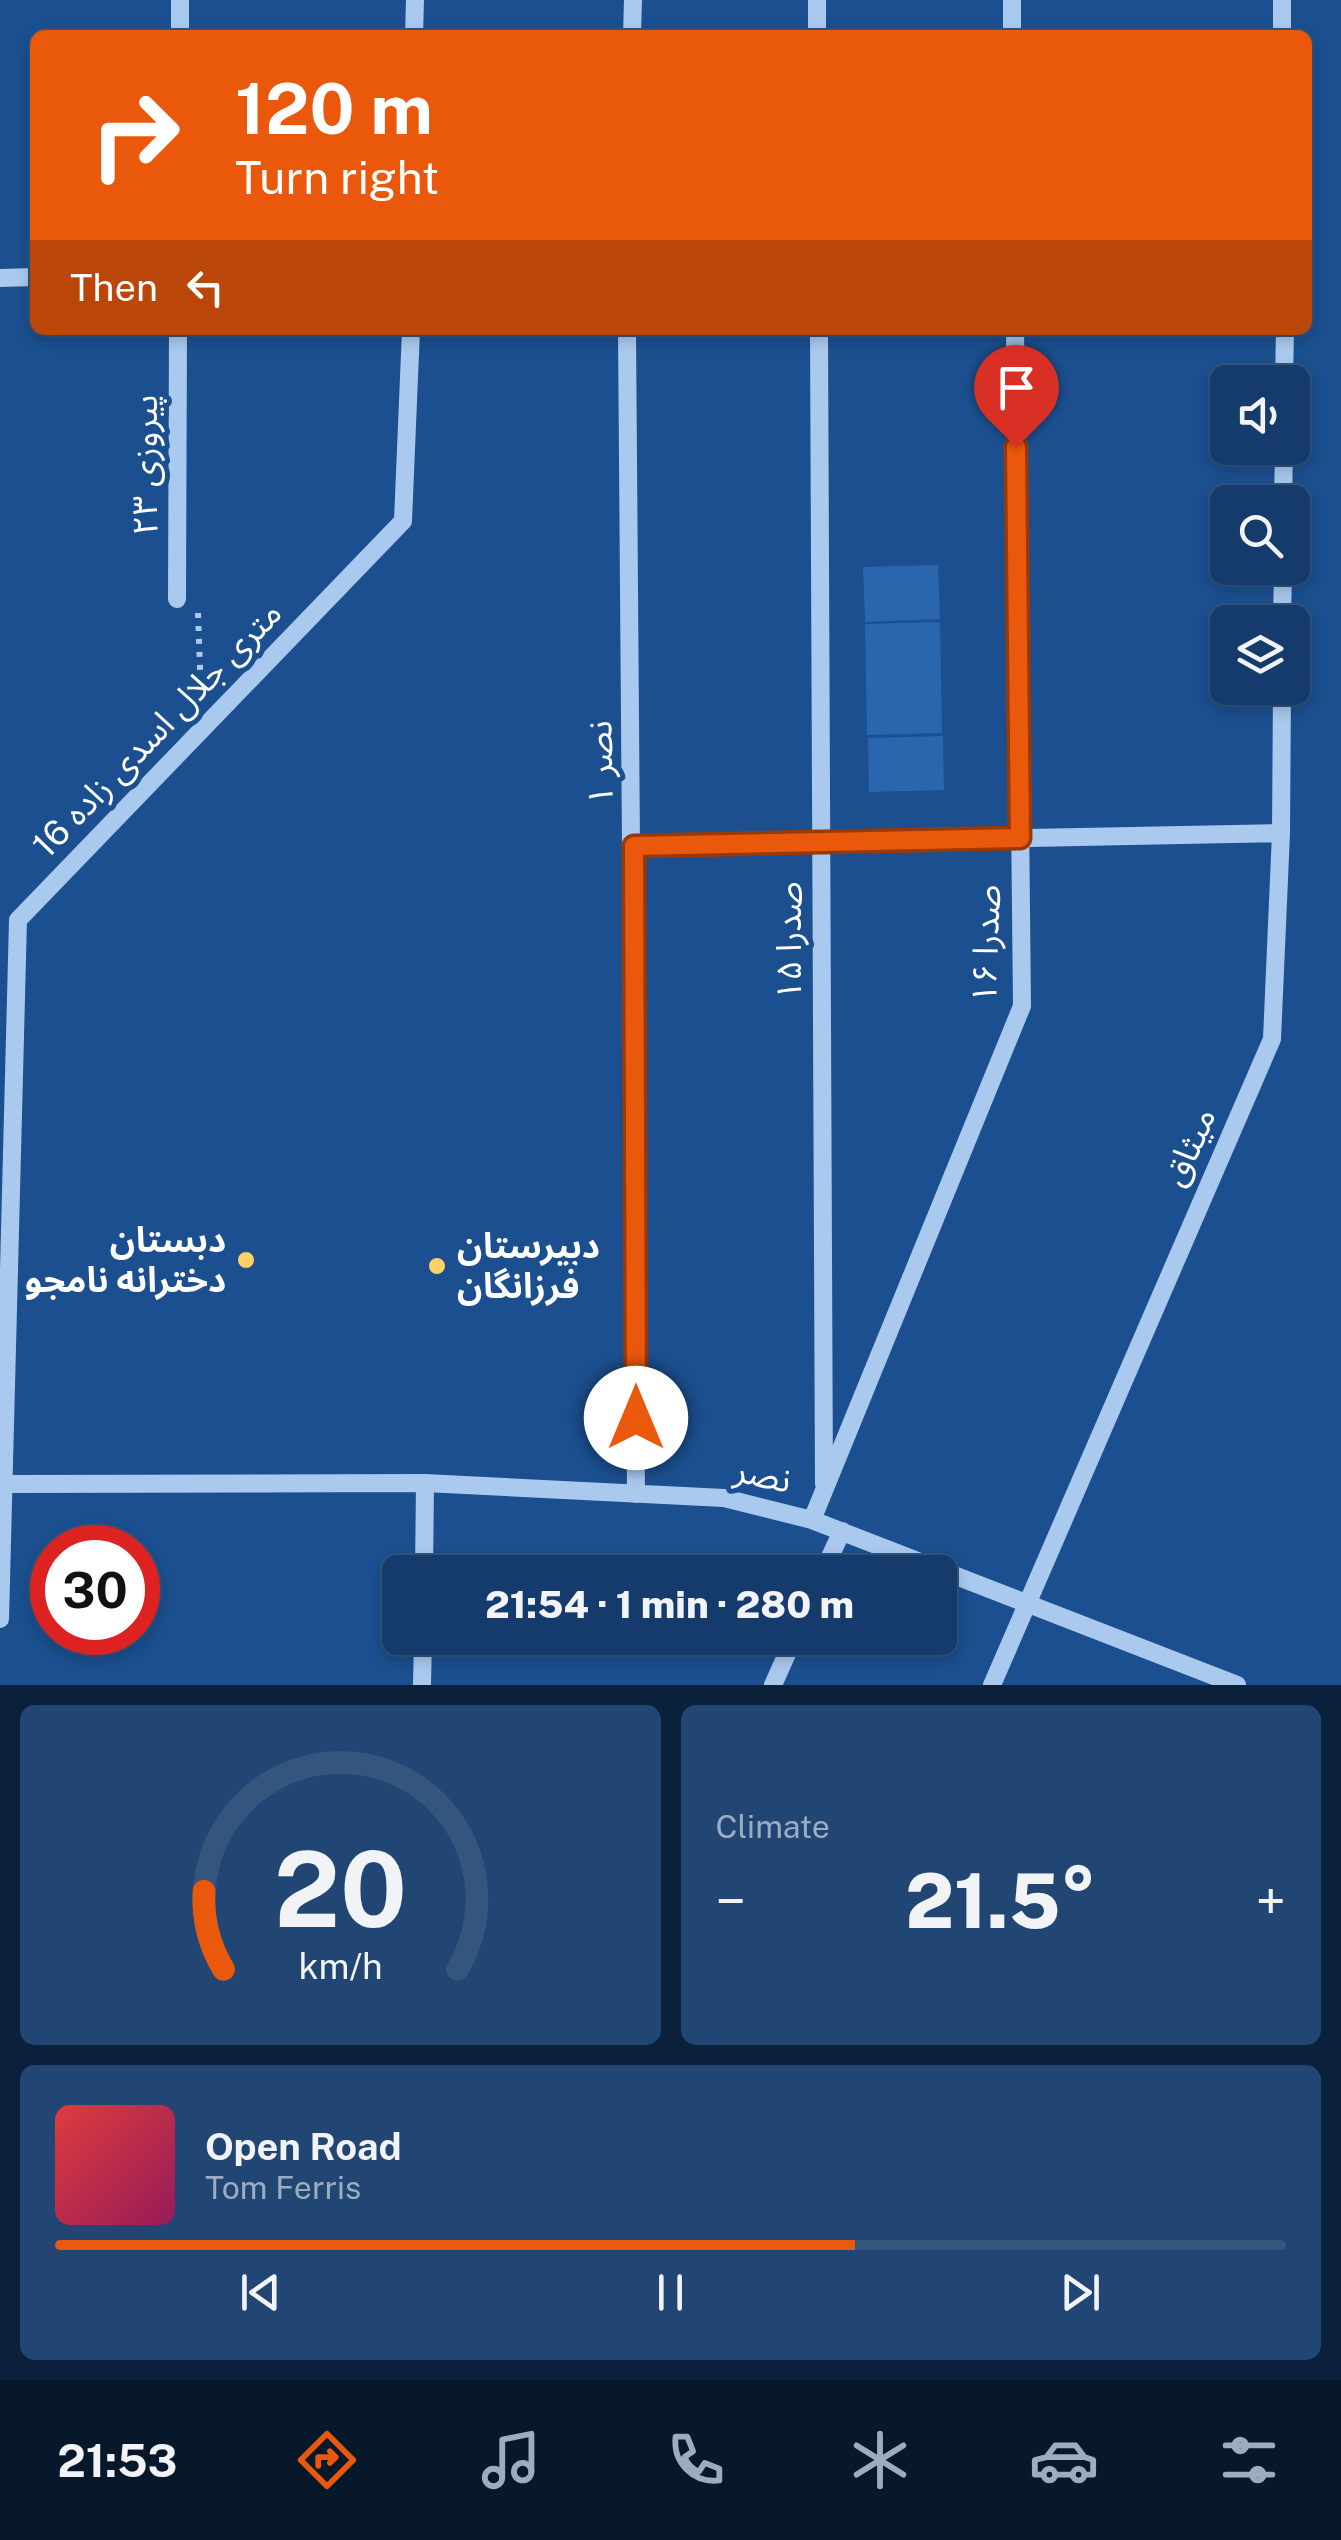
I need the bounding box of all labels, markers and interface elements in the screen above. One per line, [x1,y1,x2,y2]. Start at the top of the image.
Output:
text: 120 m [235,67,433,150]
icon: right [70,70,200,200]
text: Turn right [235,151,439,204]
icon: left [178,260,233,315]
text: Then [70,265,158,310]
pin [974,345,1059,448]
icon: arrive [989,360,1044,415]
map controls [1210,365,1310,705]
button: sound [1210,365,1310,465]
street label: پیروزی ۲۳ [124,394,167,536]
button: search [1210,485,1310,585]
street label: 16 متری جلال اسدی زاده [24,592,290,866]
button: layers [1210,605,1310,705]
street label: نصر ۱ [578,720,621,806]
street label: صدرا ۱۵ [768,881,810,1001]
street label: صدرا ۱۶ [963,884,1009,1004]
street label: میثاق [1153,1101,1224,1192]
place label: دبستان دخترانه نامجو [25,1219,226,1300]
place label: دبیرستان فرزانگان [457,1225,600,1307]
marker: دبستان دخترانه نامجو [235,1249,257,1271]
marker: دبیرستان فرزانگان [426,1255,448,1277]
position arrow [584,1366,688,1470]
street label: نصر [730,1448,795,1500]
speed limit sign: 30 [30,1525,160,1655]
text: 21:54 · 1 min · 280 m [485,1582,854,1627]
text: Climate [716,1808,830,1845]
text: 20 [274,1828,407,1950]
text: 21.5° [905,1857,1096,1945]
text: − [716,1869,746,1933]
text: + [1256,1869,1286,1933]
text: km/h [298,1945,382,1987]
text: Open Road [205,2124,402,2169]
text: Tom Ferris [205,2169,361,2206]
icon: previous [233,2265,288,2320]
icon: pause [643,2265,698,2320]
icon: next [1053,2265,1108,2320]
icon: directions [292,2425,362,2495]
icon: music [476,2425,546,2495]
icon: phone [661,2425,731,2495]
icon: climate [845,2425,915,2495]
icon: car [1029,2425,1099,2495]
icon: filters [1214,2425,1284,2495]
text: 21:53 [57,2434,177,2487]

